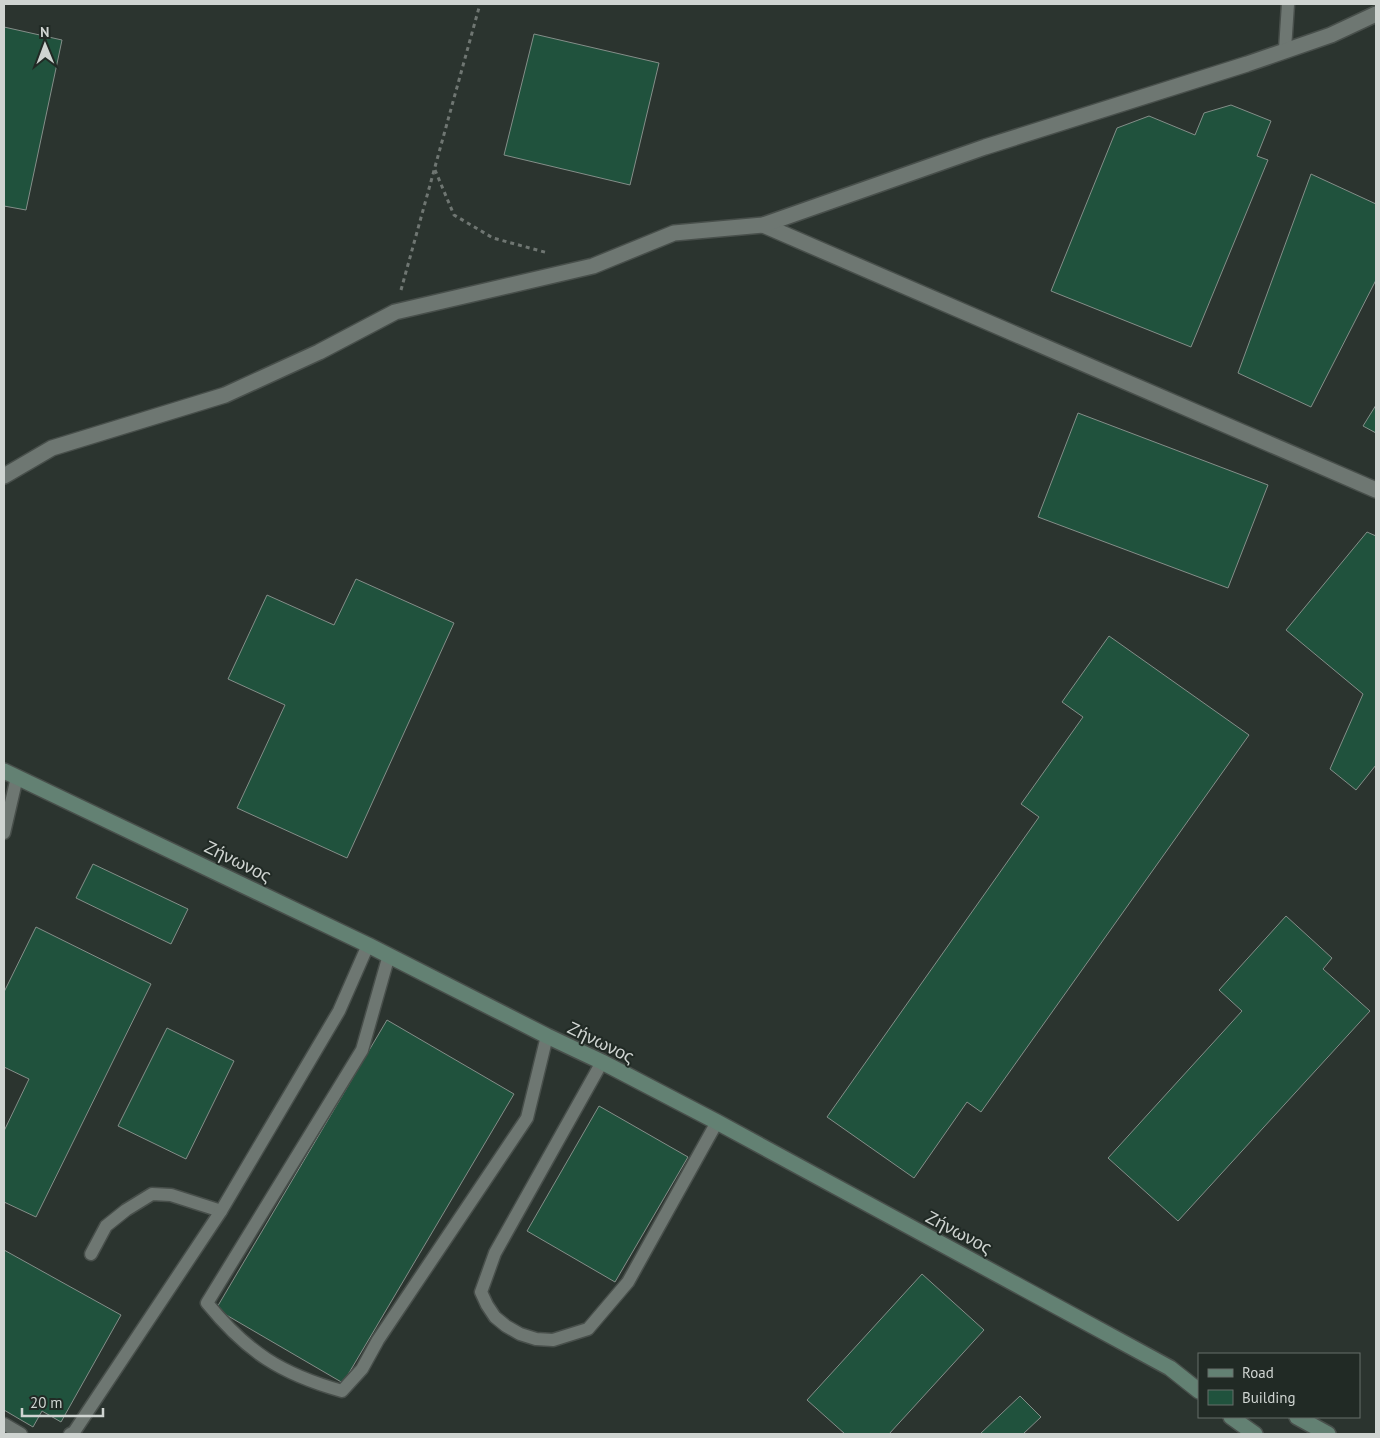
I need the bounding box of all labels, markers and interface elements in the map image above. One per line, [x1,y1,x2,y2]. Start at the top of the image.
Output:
north arrow [20,20,70,70]
text: N [40,23,50,41]
street label: Ζήνωνος [201,835,276,887]
street label: Ζήνωνος [564,1016,639,1068]
street label: Ζήνωνος [922,1205,996,1259]
legend [1198,1353,1360,1418]
text: Road [1242,1363,1274,1382]
scale bar [22,1386,104,1418]
text: Building [1242,1388,1296,1407]
text: 20 m [30,1393,63,1412]

